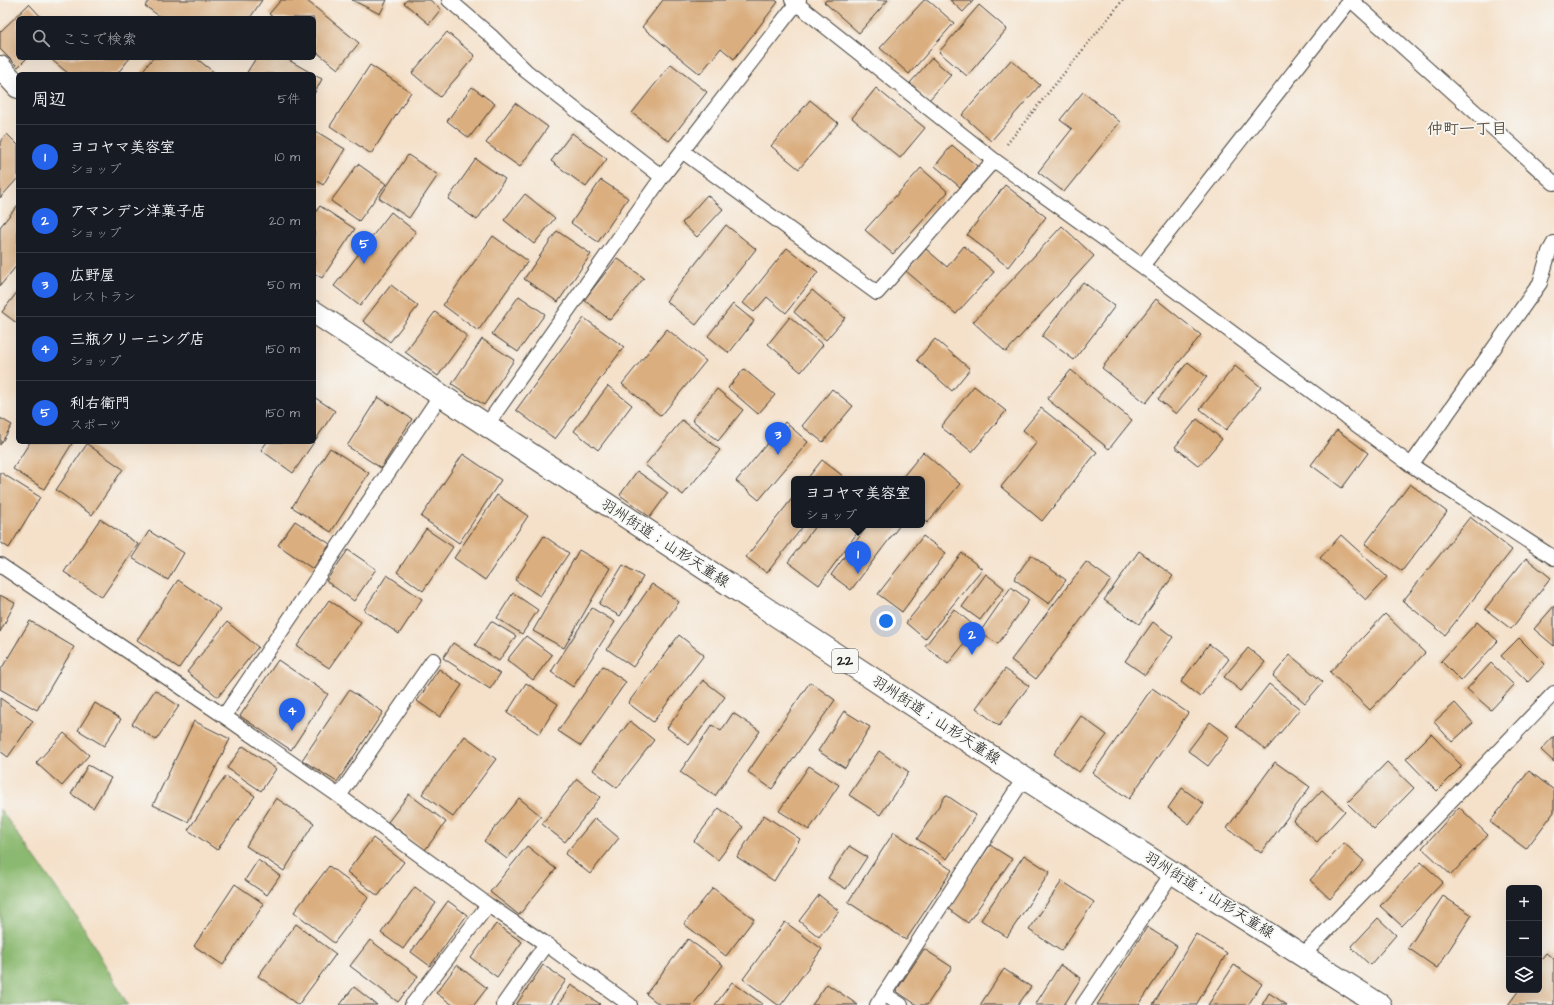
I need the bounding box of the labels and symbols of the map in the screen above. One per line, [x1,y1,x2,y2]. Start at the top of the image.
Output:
district label: 仲町一丁目 [1427,118,1507,140]
pin: 5 [351,231,377,264]
pin: 3 [765,422,791,455]
street label: 羽州街道；山形天童線 [596,493,734,593]
pin: 1 [845,541,871,574]
your location [876,611,896,631]
pin: 2 [959,622,985,655]
road number: 22 [832,649,858,673]
street label: 羽州街道；山形天童線 [867,670,1005,770]
pin: 4 [279,698,305,731]
street label: 羽州街道；山形天童線 [1140,846,1278,944]

